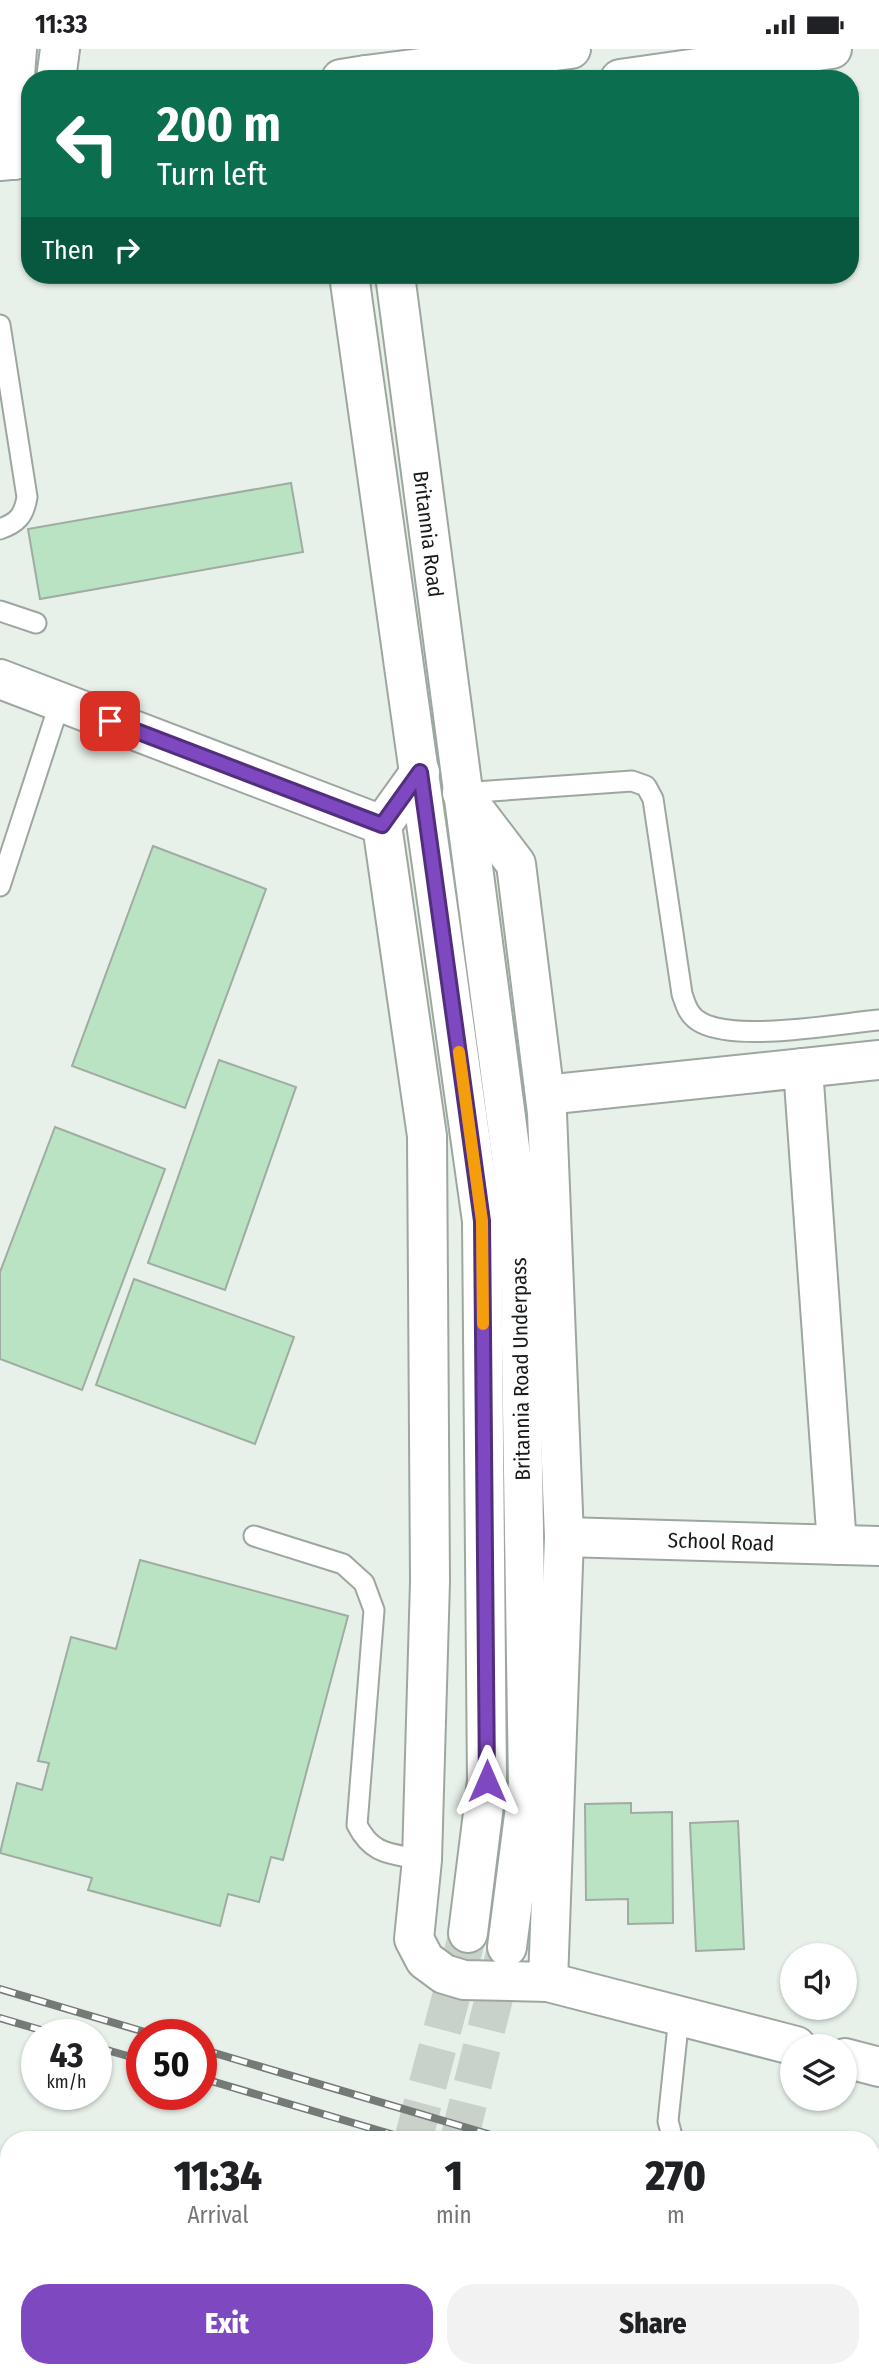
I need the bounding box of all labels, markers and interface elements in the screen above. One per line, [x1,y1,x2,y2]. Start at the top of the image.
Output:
text: 11:33 [35,9,88,40]
text: 200 m [157,95,281,154]
icon: left [42,98,133,189]
text: Turn left [157,155,267,193]
icon: right [108,231,146,269]
text: Then [42,235,94,266]
street label: Britannia Road [407,469,449,599]
pin [80,691,140,751]
icon: arrive [91,702,129,740]
street label: Britannia Road Underpass [506,1257,536,1481]
street label: School Road [667,1527,775,1557]
position arrow [450,1744,524,1818]
map controls [780,1943,857,2111]
button: sound [780,1943,857,2020]
speed limit sign: 50 [126,2019,217,2110]
text: 43 [49,2034,84,2076]
button: layers [780,2034,857,2111]
text: km/h [46,2071,87,2093]
text: 11:34 [174,2151,262,2201]
text: 1 [445,2151,463,2201]
text: 270 [645,2151,706,2201]
text: Arrival [187,2201,248,2229]
text: min [436,2201,472,2229]
text: m [667,2201,685,2229]
button: Exit [21,2284,433,2364]
button: Share [447,2284,859,2364]

